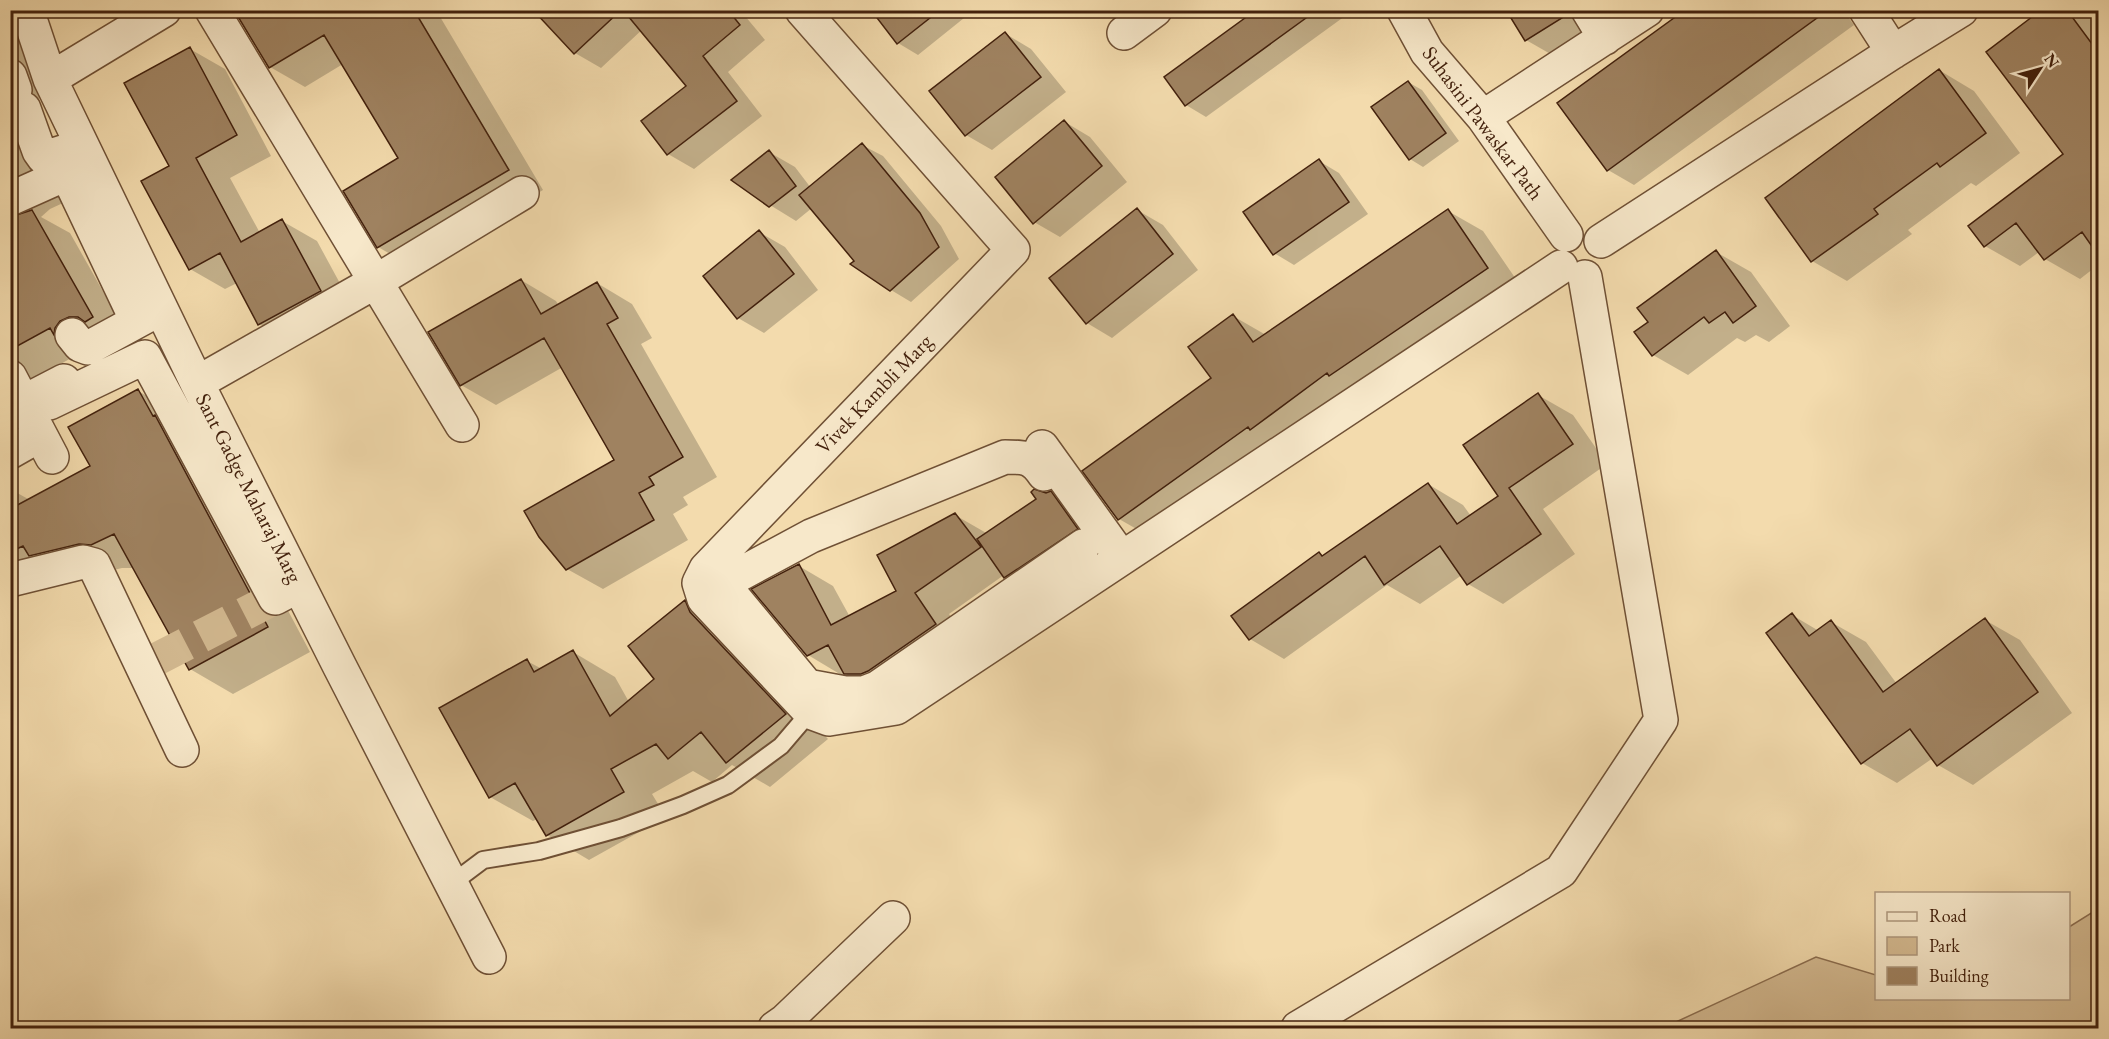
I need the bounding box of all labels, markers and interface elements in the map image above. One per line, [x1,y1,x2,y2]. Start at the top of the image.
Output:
north arrow [2010,39,2070,99]
street label: Suhasini Pawaskar Path [1417,40,1550,205]
text: N [2039,49,2064,72]
street label: Vivek Kambli Marg [810,327,938,459]
street label: Sant Gadge Maharaj Marg [190,388,309,588]
legend [1875,892,2070,1000]
text: Road [1929,904,1968,927]
text: Park [1929,934,1960,957]
text: Building [1929,964,1989,987]

